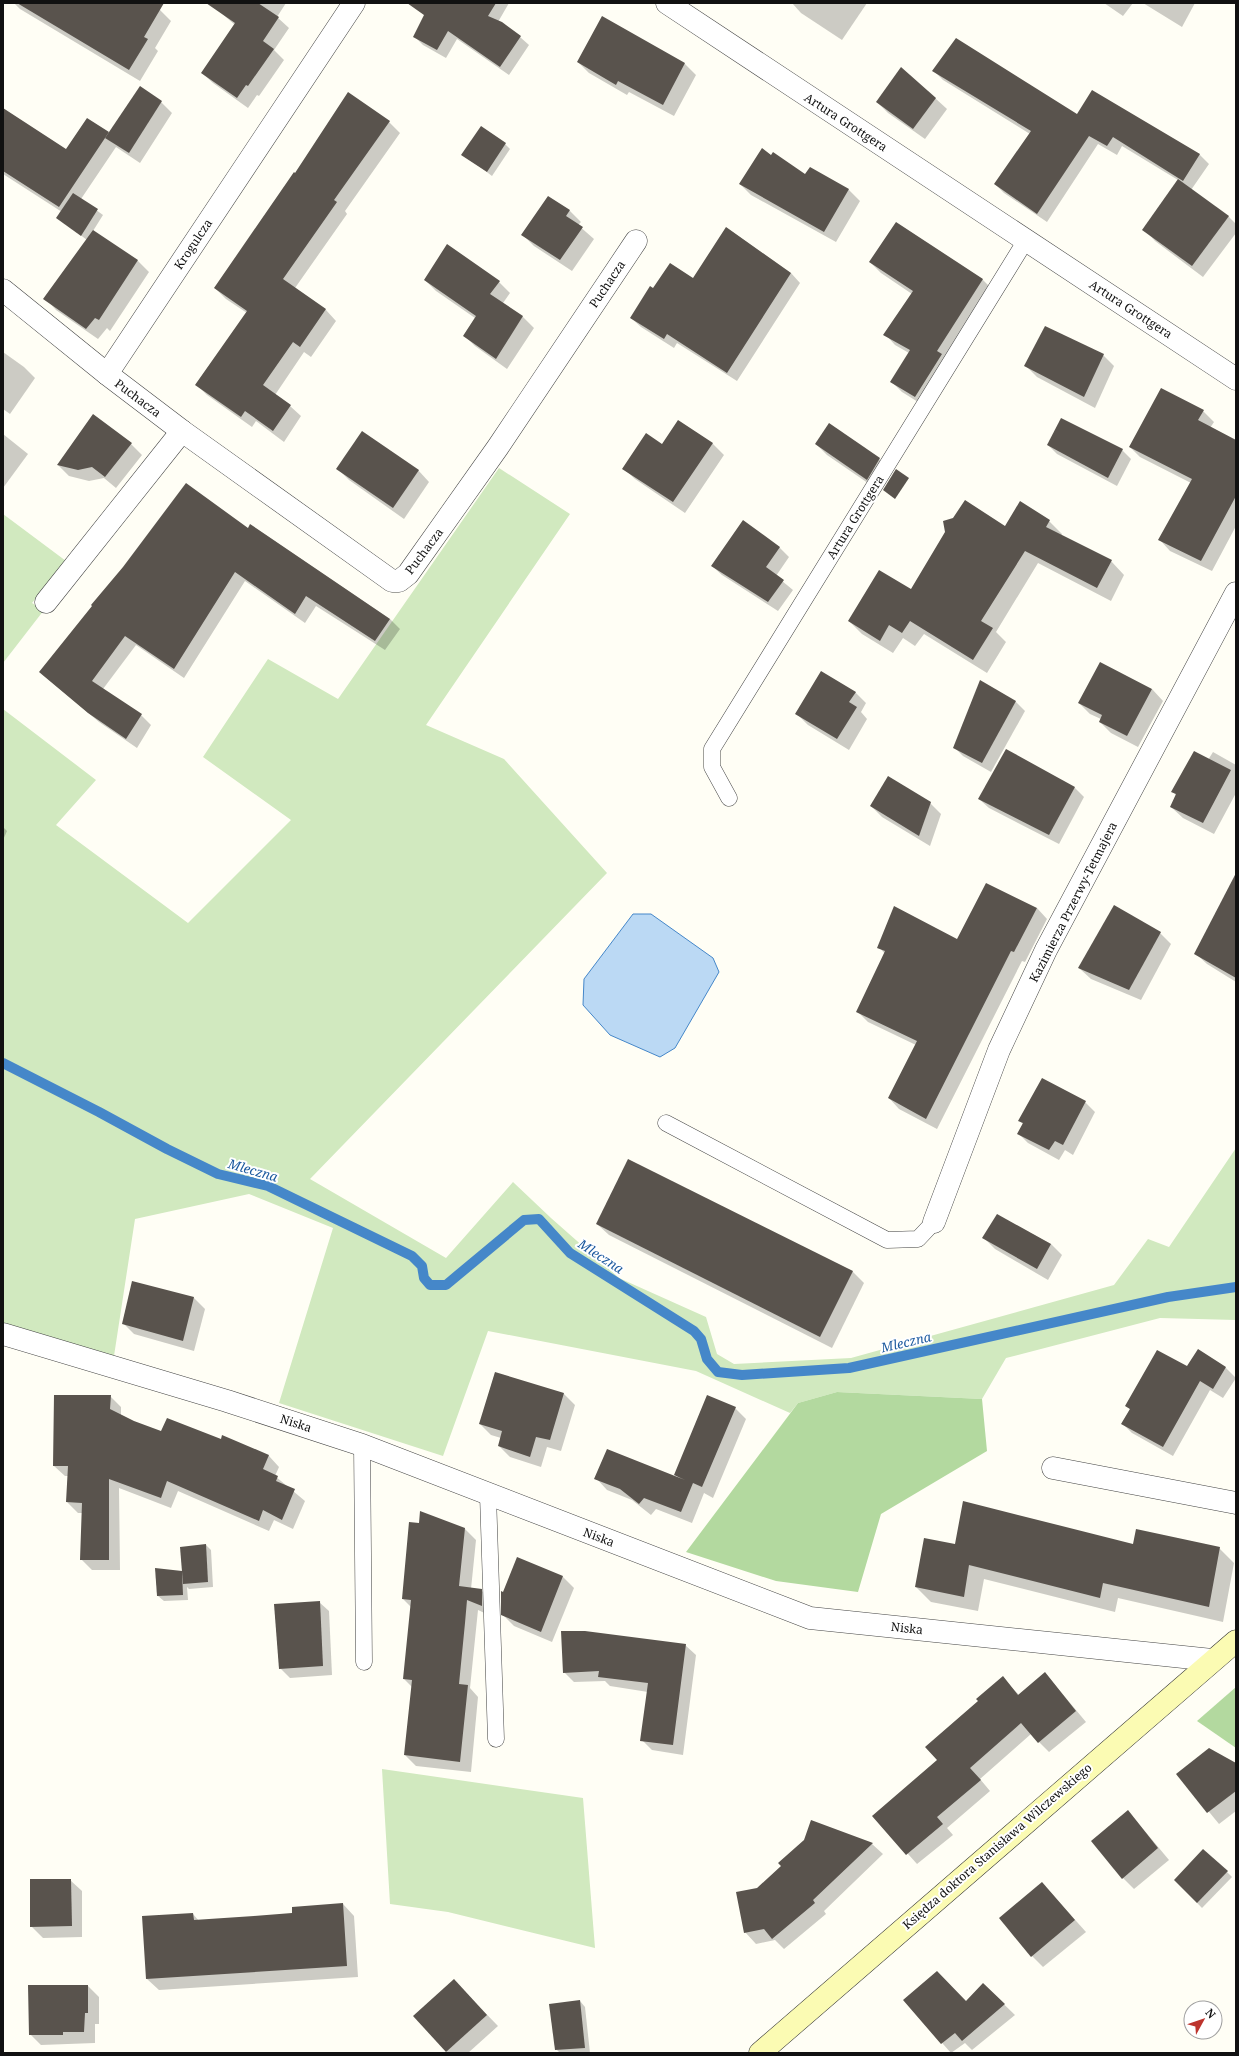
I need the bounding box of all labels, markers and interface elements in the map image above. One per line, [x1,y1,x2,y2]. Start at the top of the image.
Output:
street label: Artura Grottgera [801,89,891,155]
street label: Krogulcza [170,215,216,273]
street label: Puchacza [585,257,629,311]
street label: Artura Grottgera [1086,276,1176,342]
street label: Puchacza [111,375,165,421]
street label: Artura Grottgera [822,472,888,562]
street label: Puchacza [401,524,447,578]
street label: Kazimierza Przerwy-Tetmajera [1025,819,1121,985]
water label: Mleczna [225,1154,280,1186]
water label: Mleczna [574,1234,628,1278]
water label: Mleczna [878,1327,933,1357]
street label: Niska [278,1410,314,1436]
street label: Niska [581,1523,617,1551]
street label: Niska [890,1618,924,1638]
street label: Księdza doktora Stanisława Wilczewskiego [899,1759,1095,1933]
north arrow [1183,2000,1223,2040]
text: N [1203,2005,1220,2022]

